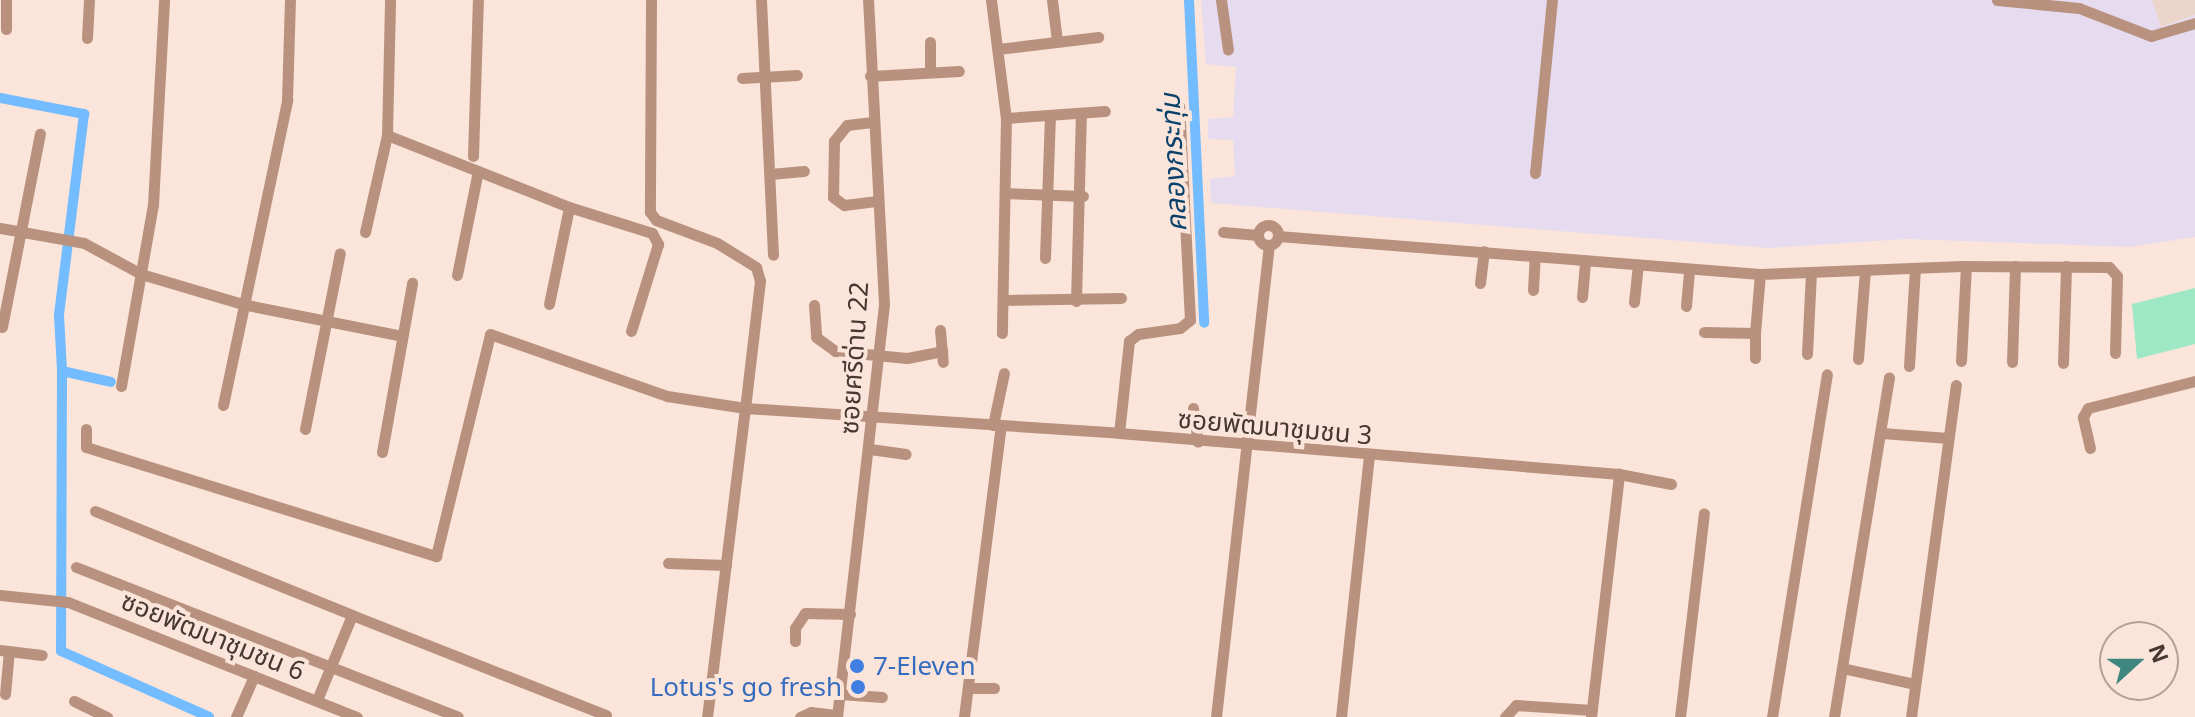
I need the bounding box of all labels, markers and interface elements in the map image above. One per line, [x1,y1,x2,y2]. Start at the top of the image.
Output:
water label: คลองกระทุ่ม [1152,93,1192,233]
street label: ซอยศรีด่าน 22 [833,281,875,435]
street label: ซอยพัฒนาชุมชน 3 [1177,403,1373,451]
street label: ซอยพัฒนาชุมชน 6 [117,585,309,687]
north arrow [2099,621,2179,701]
text: N [2142,639,2177,667]
place label: 7-Eleven [873,650,975,682]
marker: 7-Eleven [848,657,866,675]
place label: Lotus's go fresh [650,671,842,703]
marker: Lotus's go fresh [849,678,867,696]

